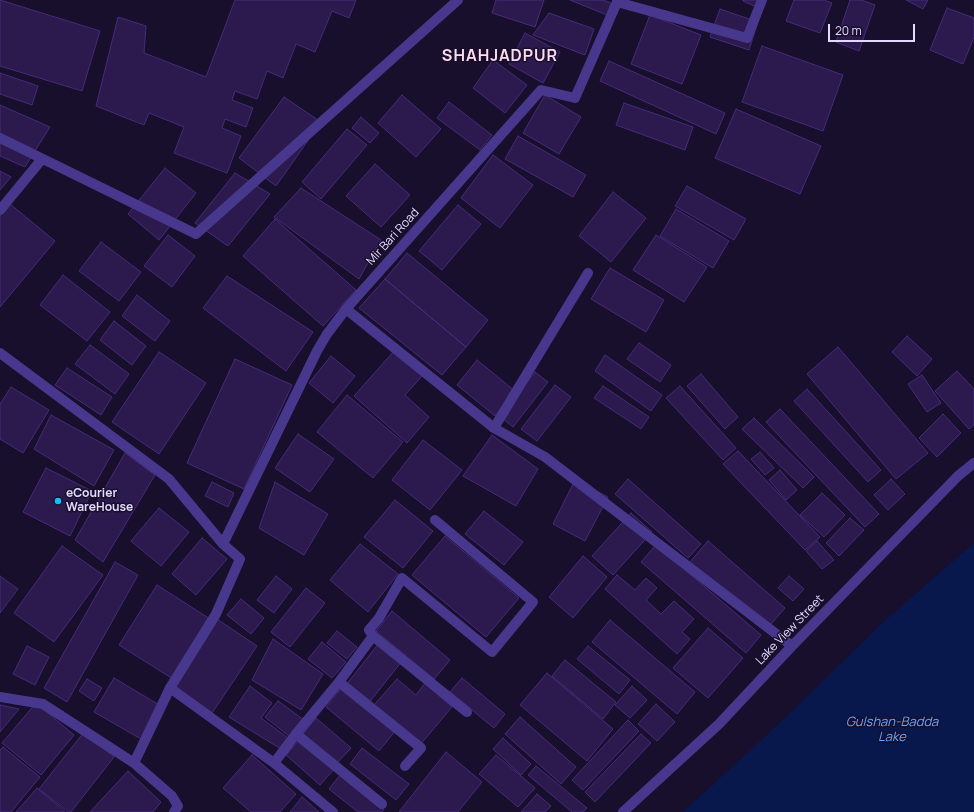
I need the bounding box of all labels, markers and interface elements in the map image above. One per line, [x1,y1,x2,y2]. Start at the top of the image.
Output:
scale bar [830,16,917,42]
text: 20 m [835,22,862,39]
district label: SHAHJADPUR [442,47,558,67]
street label: Mir Bari Road [364,206,422,268]
place label: eCourier WareHouse [66,487,133,515]
marker: eCourier WareHouse [53,496,63,506]
street label: Lake View Street [753,592,827,668]
water label: Gulshan-Badda Lake [846,714,938,745]

